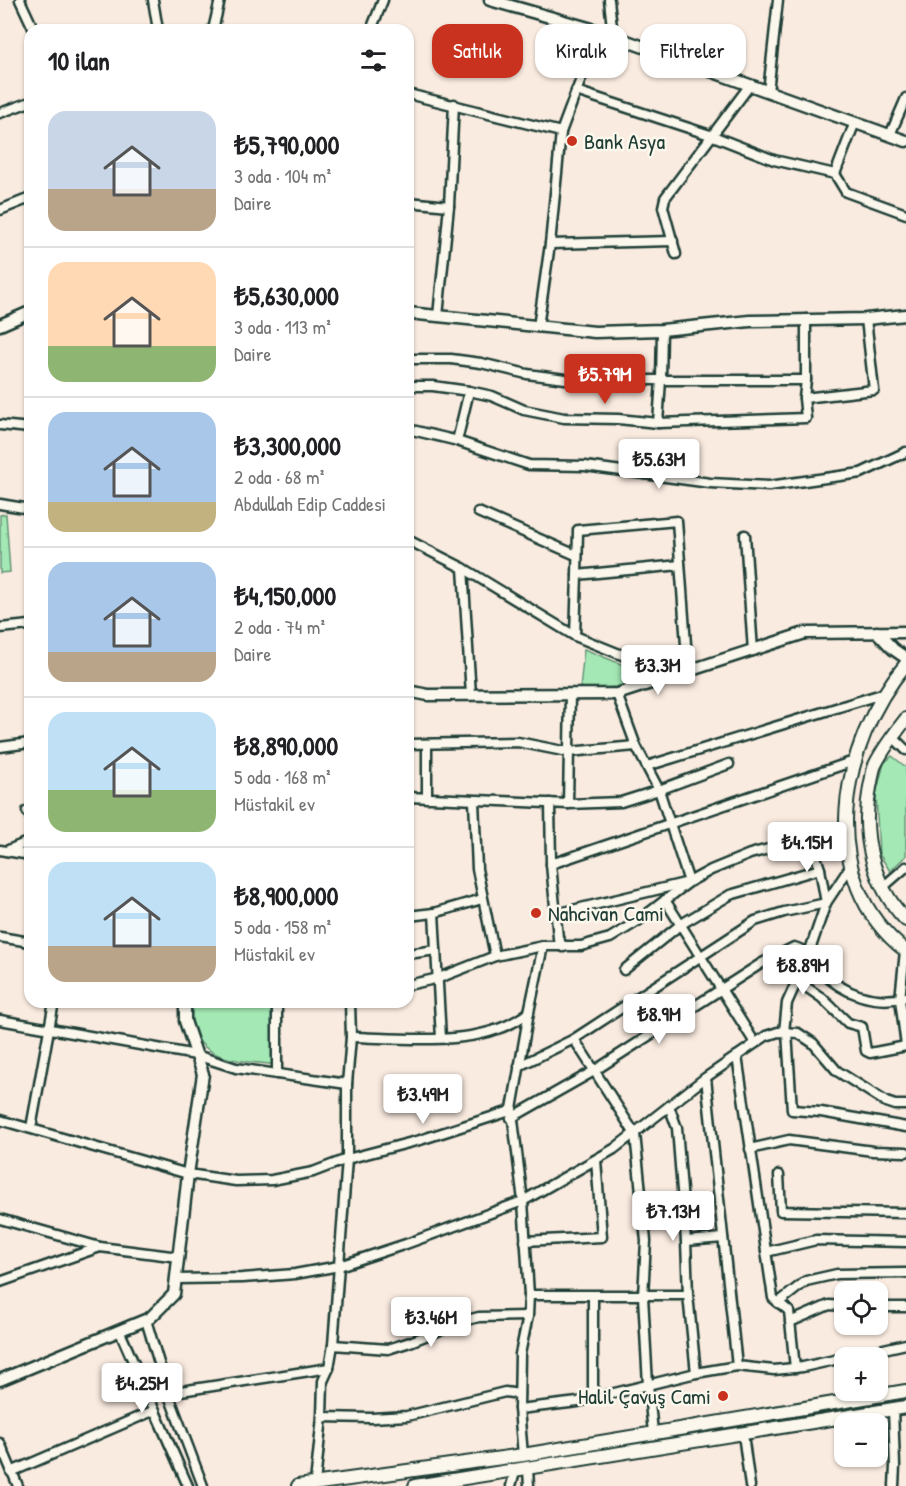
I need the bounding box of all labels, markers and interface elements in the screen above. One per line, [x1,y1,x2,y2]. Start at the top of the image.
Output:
chip: Satılık [432,24,523,78]
chip: Kiralık [535,24,628,78]
chip: Filtreler [640,24,746,78]
text: 10 ilan [48,43,110,78]
icon: filters [357,44,390,77]
place label: Bank Asya [584,126,665,156]
text: ₺5,790,000 [234,127,339,162]
marker: Bank Asya [565,134,579,148]
icon: home [96,135,168,207]
text: 3 oda · 104 m² [234,162,331,189]
text: Daire [234,189,271,216]
text: ₺5,630,000 [234,278,339,313]
icon: home [96,286,168,358]
text: 3 oda · 113 m² [234,313,331,340]
text: Daire [234,340,271,367]
pin: ₺5.79M [556,354,654,405]
text: ₺5.79M [578,360,632,387]
text: ₺3,300,000 [234,428,341,463]
icon: home [96,436,168,508]
pin: ₺5.63M [610,439,708,490]
text: ₺5.63M [632,445,686,472]
text: 2 oda · 68 m² [234,463,324,490]
text: Abdullah Edip Caddesi [234,490,386,517]
text: ₺4,150,000 [234,578,336,613]
icon: home [96,586,168,658]
text: 2 oda · 74 m² [234,613,325,640]
text: Daire [234,640,271,667]
pin: ₺3.3M [616,645,700,696]
text: ₺3.3M [635,651,681,678]
text: ₺8,890,000 [234,728,338,763]
icon: home [96,736,168,808]
text: 5 oda · 168 m² [234,763,331,790]
text: Müstakil ev [234,790,315,817]
pin: ₺4.15M [758,822,856,873]
text: ₺4.15M [782,828,832,855]
text: ₺8,900,000 [234,878,338,913]
icon: home [96,886,168,958]
place label: Nahcivan Cami [548,898,664,928]
marker: Nahcivan Cami [529,906,543,920]
text: 5 oda · 158 m² [234,913,331,940]
text: Müstakil ev [234,940,315,967]
pin: ₺8.89M [754,945,852,996]
text: ₺8.89M [777,951,829,978]
pin: ₺8.9M [617,994,701,1045]
text: ₺8.9M [637,1000,681,1027]
pin: ₺3.49M [374,1074,472,1125]
text: ₺3.49M [397,1080,449,1107]
pin: ₺7.13M [624,1191,722,1242]
text: ₺7.13M [646,1197,700,1224]
map controls [834,1281,888,1467]
button: locate [834,1281,888,1335]
pin: ₺3.46M [382,1297,480,1348]
text: ₺3.46M [405,1303,457,1330]
button: + [834,1347,888,1401]
pin: ₺4.25M [93,1363,191,1414]
text: ₺4.25M [116,1369,168,1396]
place label: Halil Çavuş Cami [578,1381,711,1411]
marker: Halil Çavuş Cami [716,1389,730,1403]
button: − [834,1413,888,1467]

